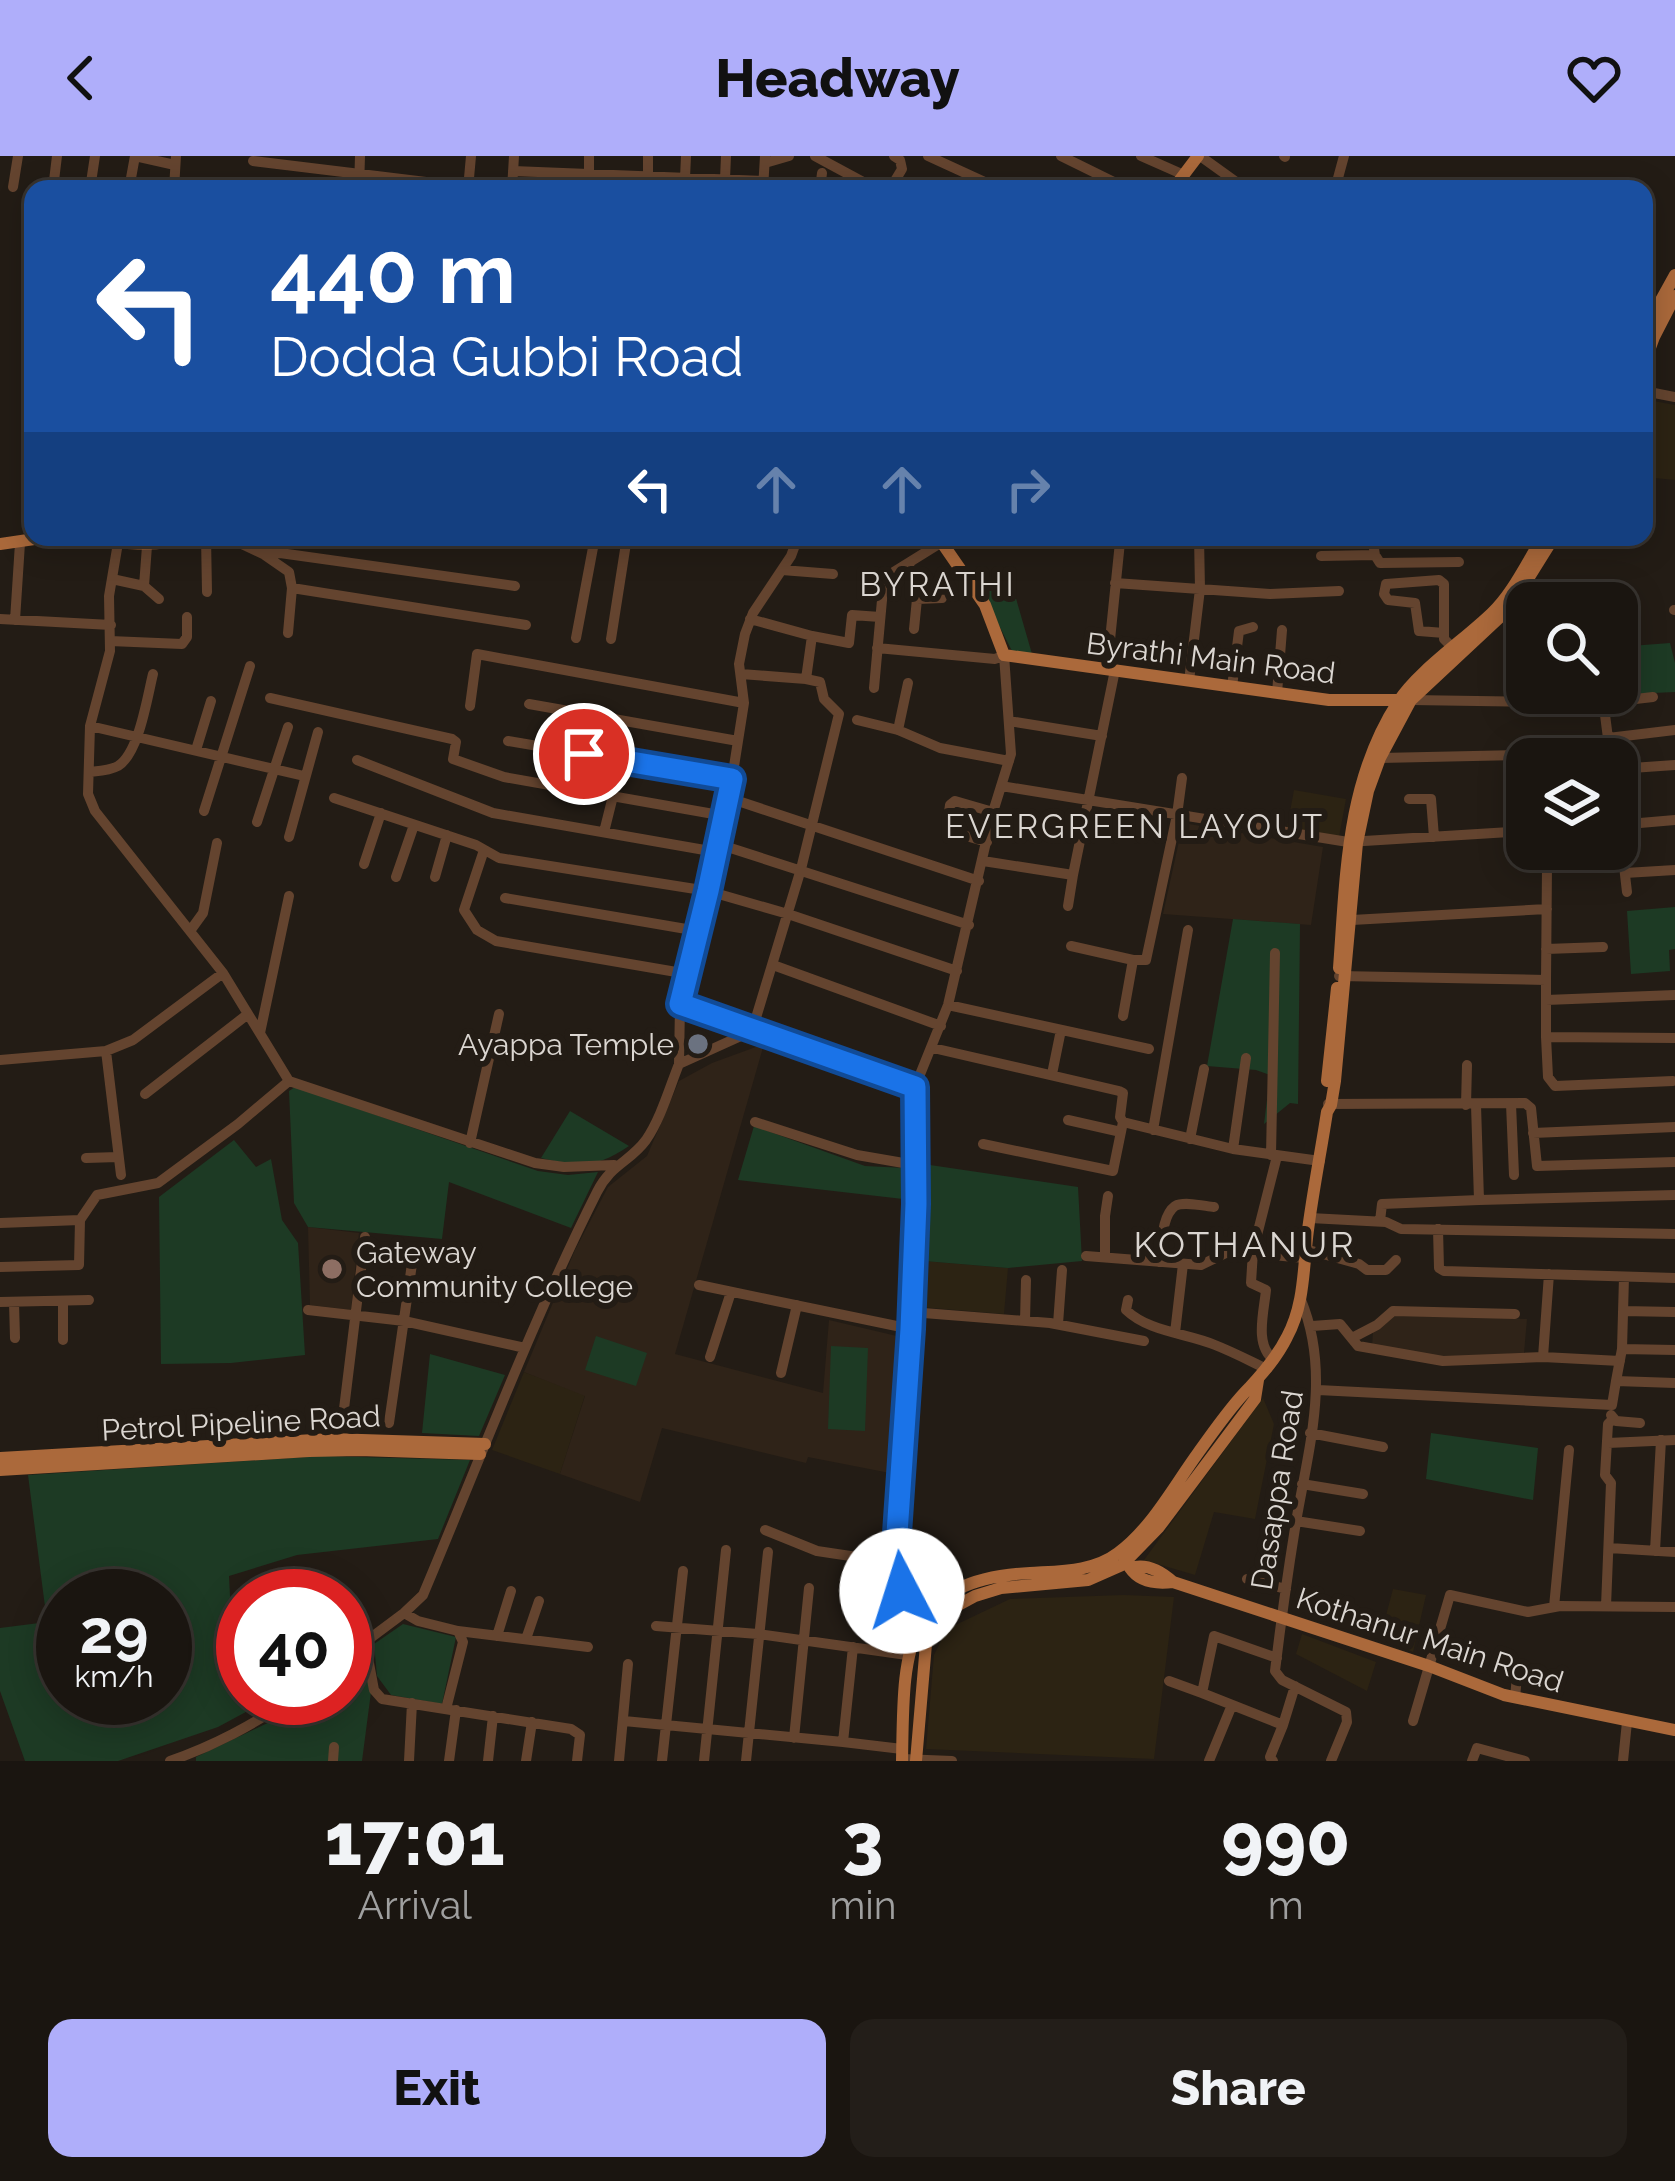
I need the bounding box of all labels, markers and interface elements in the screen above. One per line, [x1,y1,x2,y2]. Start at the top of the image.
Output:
icon: back [48,45,114,111]
icon: heart [1561,45,1627,111]
text: Headway [715,46,960,110]
text: 440 m [270,224,516,323]
icon: left [72,228,228,384]
text: Dodda Gubbi Road [270,325,744,389]
icon: left [617,456,683,522]
icon: ahead [743,456,809,522]
icon: ahead [869,456,935,522]
icon: right [995,456,1061,522]
district label: BYRATHI [859,565,1017,604]
map controls [1506,582,1638,870]
button: search [1506,582,1638,714]
street label: Byrathi Main Road [1084,625,1338,691]
pin [533,703,635,805]
icon: arrive [551,721,617,787]
button: layers [1506,738,1638,870]
district label: EVERGREEN LAYOUT [945,807,1325,846]
place label: Ayappa Temple [458,1027,674,1062]
marker: Ayappa Temple [685,1031,711,1057]
district label: KOTHANUR [1133,1223,1357,1265]
place label: Gateway Community College [356,1235,633,1304]
marker: Gateway Community College [319,1256,345,1282]
street label: Dasappa Road [1244,1388,1310,1592]
street label: Petrol Pipeline Road [101,1398,381,1448]
position arrow [839,1528,965,1654]
speed limit sign: 40 [216,1569,372,1725]
street label: Kothanur Main Road [1292,1580,1568,1700]
text: 29 [79,1597,149,1667]
text: km/h [74,1659,154,1694]
text: 17:01 [325,1797,505,1882]
text: 3 [842,1797,883,1882]
text: 990 [1221,1797,1350,1882]
text: Arrival [358,1882,472,1928]
text: min [829,1882,897,1928]
text: m [1268,1882,1304,1928]
button: Exit [48,2019,826,2157]
button: Share [850,2019,1627,2157]

